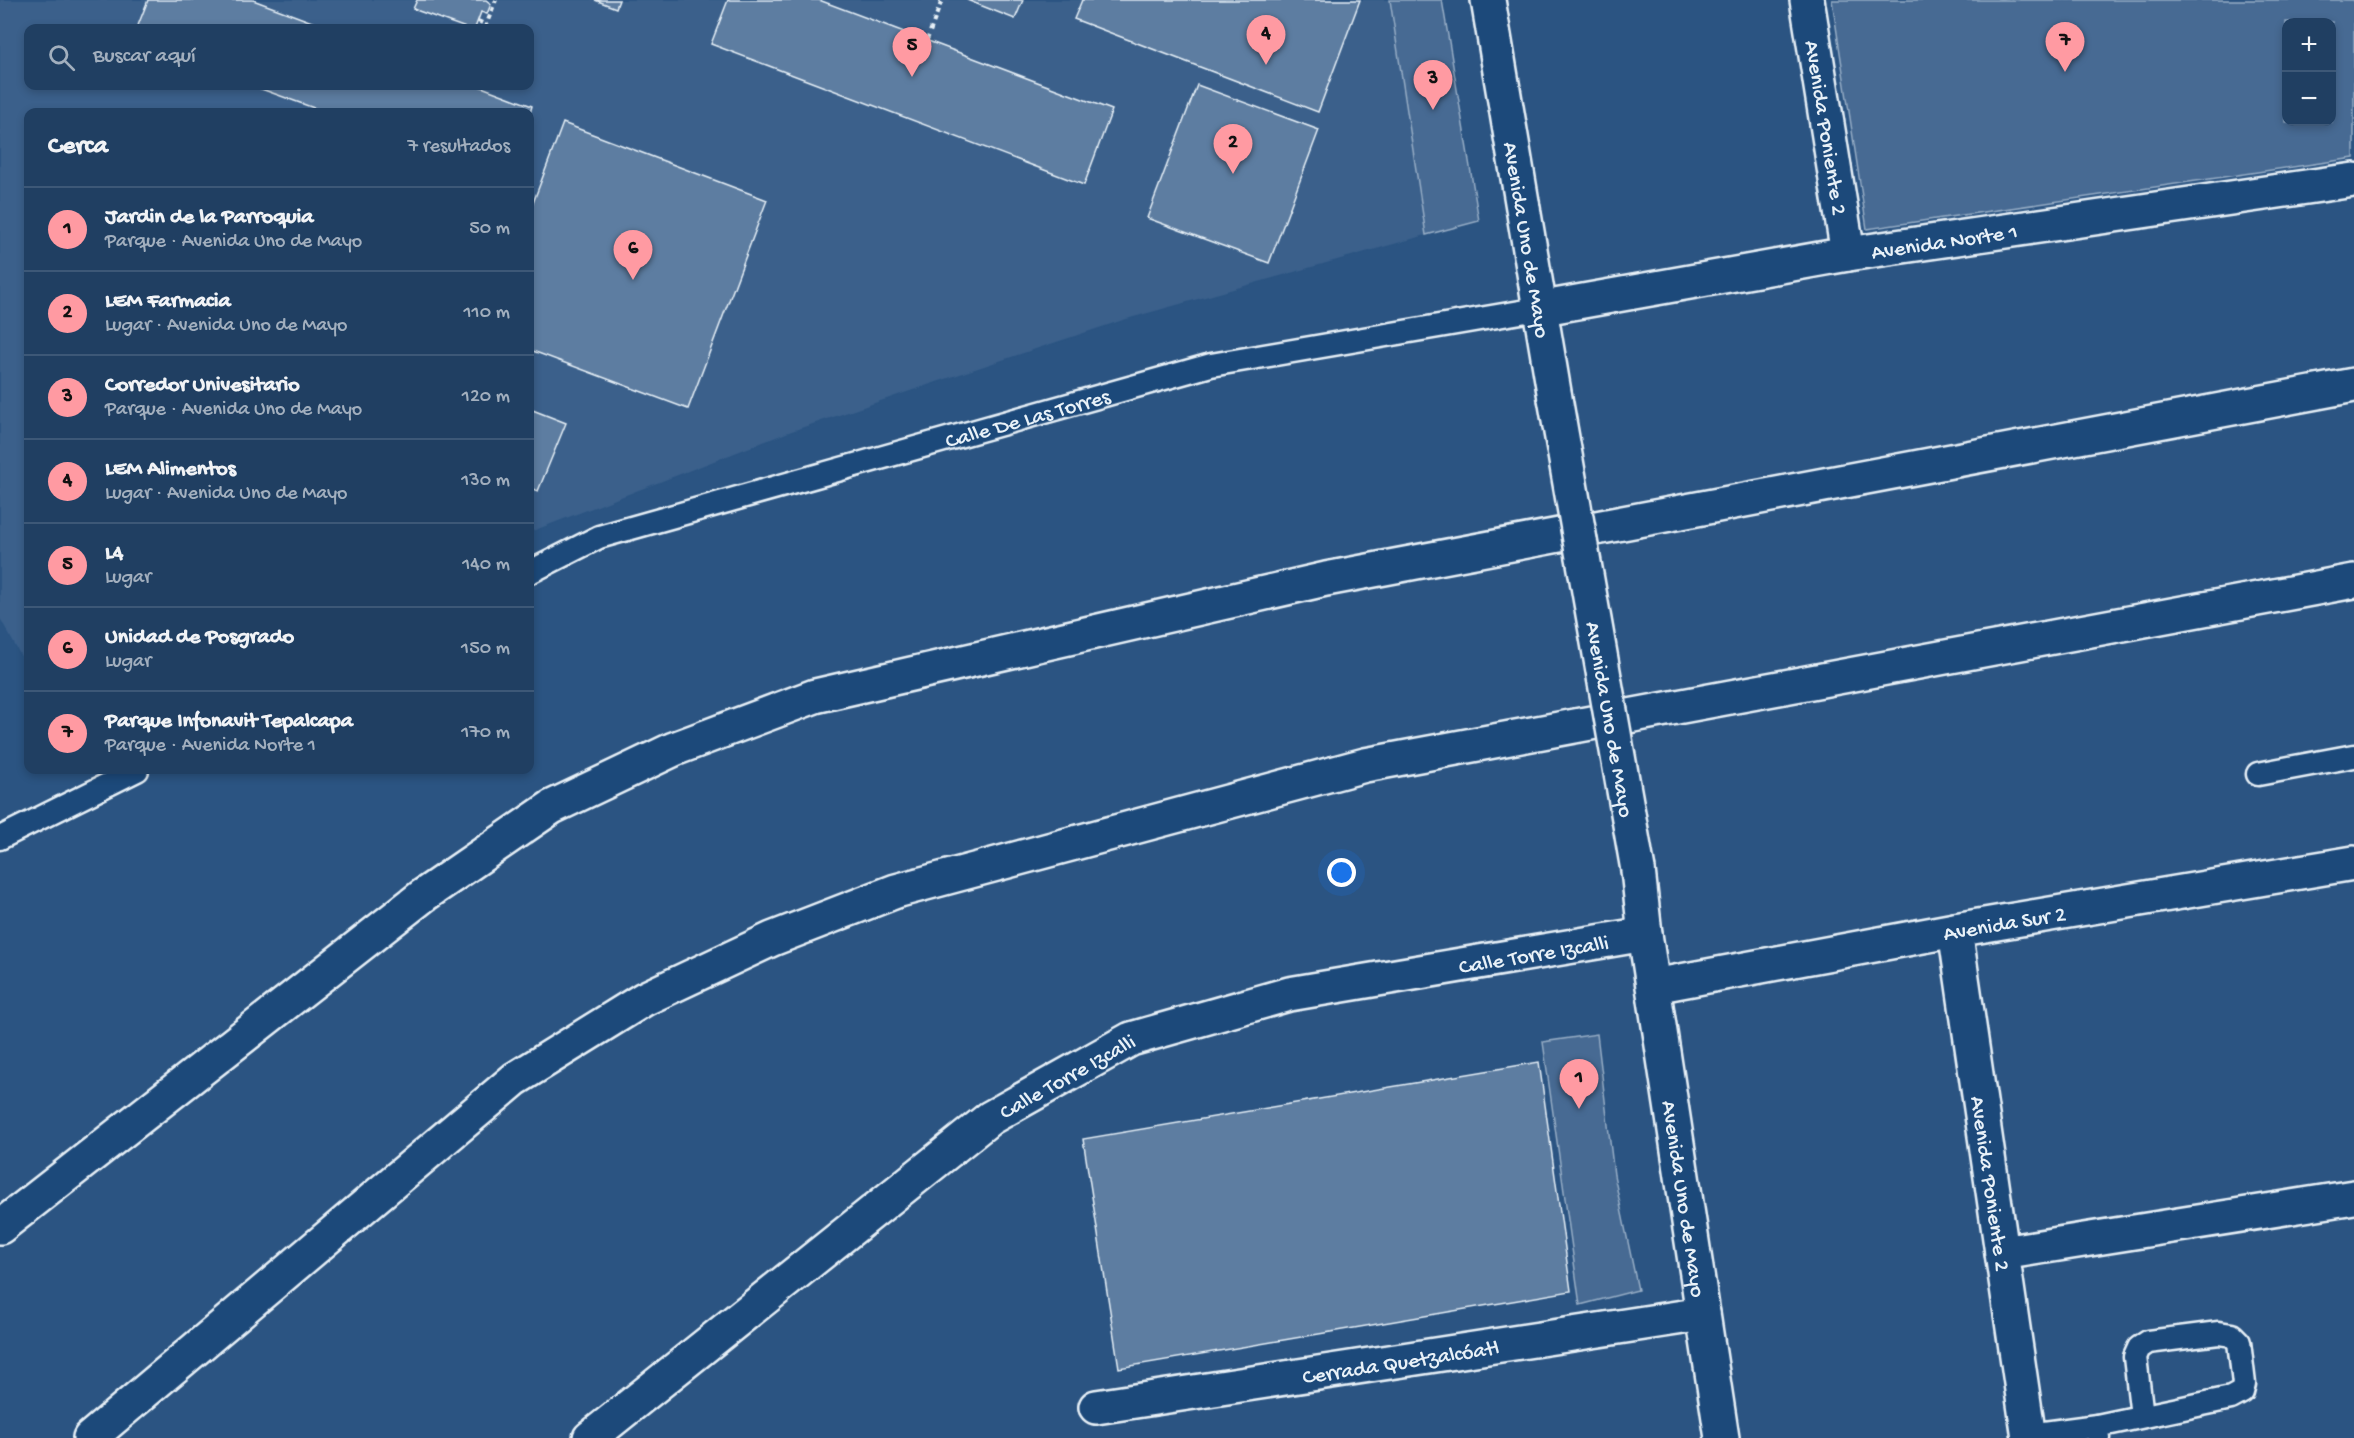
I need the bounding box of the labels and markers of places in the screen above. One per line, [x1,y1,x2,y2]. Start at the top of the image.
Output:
pin: 4 [1246,16,1286,65]
pin: 7 [2046,22,2084,72]
pin: 5 [892,28,932,77]
pin: 3 [1414,60,1452,110]
pin: 2 [1214,124,1252,174]
pin: 6 [614,230,652,280]
pin: 1 [1560,1060,1598,1109]

